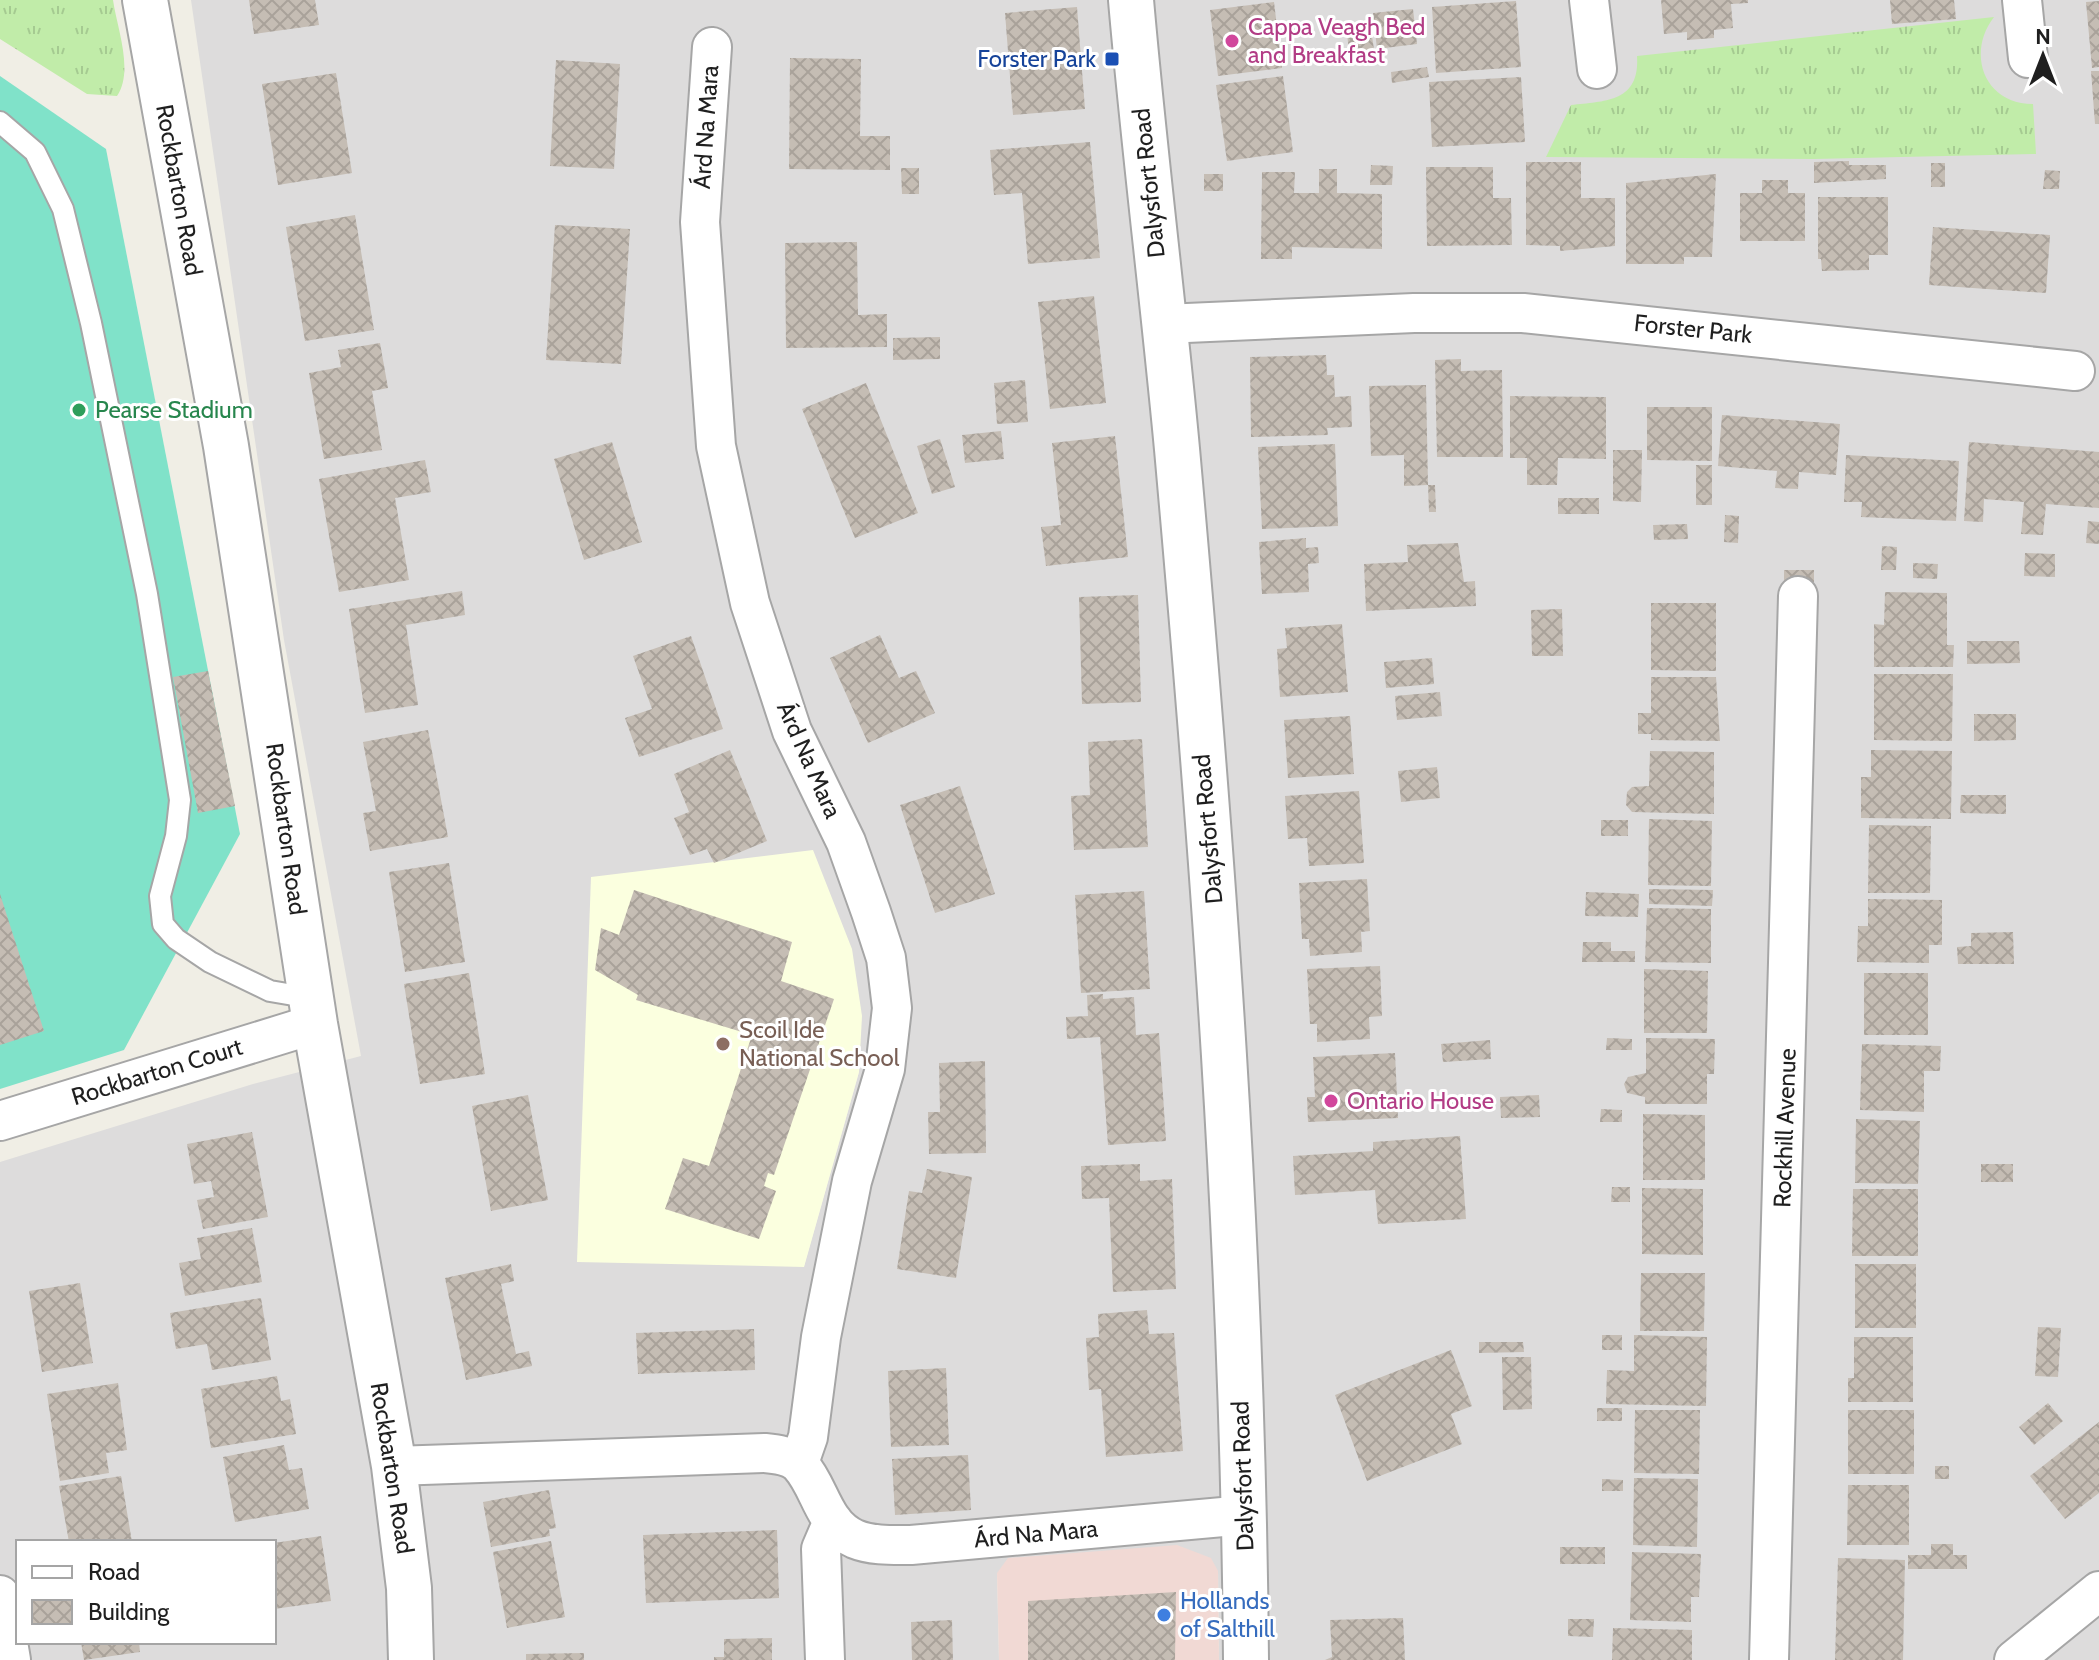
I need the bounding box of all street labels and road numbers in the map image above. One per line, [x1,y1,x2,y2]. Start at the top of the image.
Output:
street label: Árd Na Mara [687,64,724,190]
street label: Rockbarton Road [150,102,209,278]
street label: Dalysfort Road [1126,107,1171,259]
street label: Forster Park [1632,308,1754,349]
street label: Árd Na Mara [771,697,848,823]
street label: Rockbarton Road [260,741,313,917]
street label: Dalysfort Road [1187,753,1228,905]
street label: Rockbarton Court [68,1032,246,1111]
street label: Rockhill Avenue [1767,1048,1802,1208]
street label: Rockbarton Road [365,1380,420,1556]
street label: Dalysfort Road [1225,1400,1260,1552]
street label: Árd Na Mara [973,1514,1100,1553]

